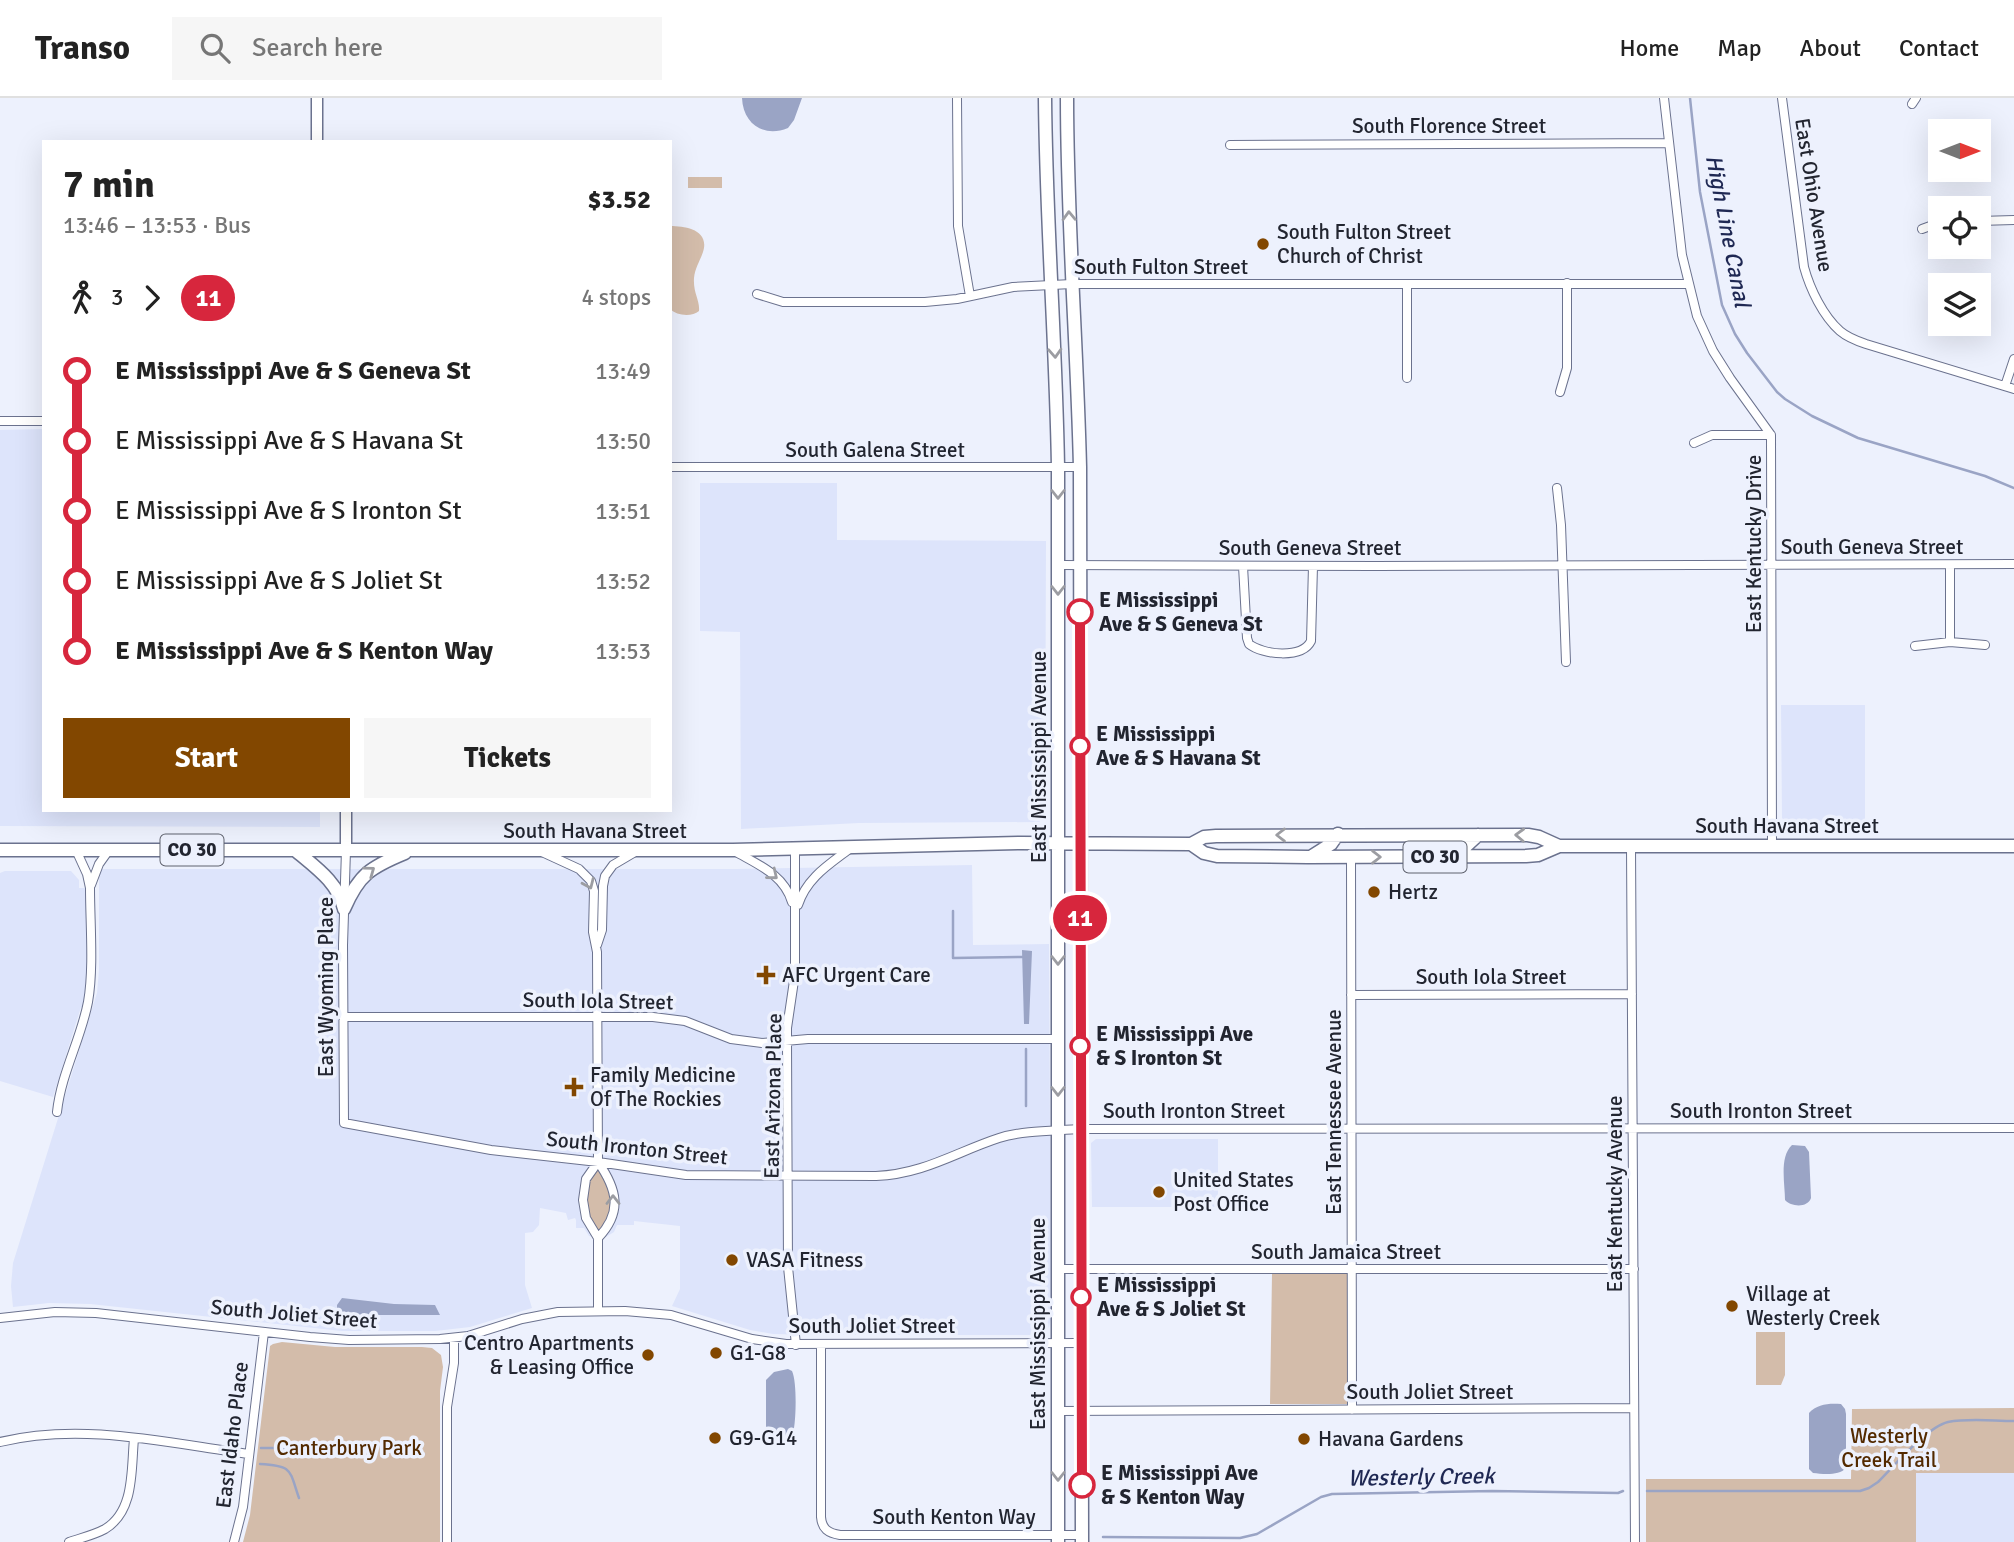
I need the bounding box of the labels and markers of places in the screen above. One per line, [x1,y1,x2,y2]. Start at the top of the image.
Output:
place label: South Fulton Street Church of Christ [1277,219,1451,269]
marker: South Fulton Street Church of Christ [1255,236,1271,252]
place label: E Mississippi Ave & S Geneva St [1099,587,1263,637]
marker: E Mississippi Ave & S Geneva St [1067,599,1093,625]
place label: E Mississippi Ave & S Havana St [1096,721,1261,771]
marker: E Mississippi Ave & S Havana St [1070,736,1090,756]
place label: Hertz [1388,879,1438,905]
marker: Hertz [1366,884,1382,900]
place label: AFC Urgent Care [782,962,931,988]
marker: AFC Urgent Care [756,965,776,985]
place label: E Mississippi Ave & S Ironton St [1096,1021,1253,1071]
marker: E Mississippi Ave & S Ironton St [1070,1036,1090,1056]
place label: Family Medicine Of The Rockies [590,1062,736,1112]
marker: Family Medicine Of The Rockies [564,1077,584,1097]
place label: United States Post Office [1173,1167,1294,1217]
marker: United States Post Office [1151,1184,1167,1200]
place label: VASA Fitness [746,1247,863,1273]
marker: VASA Fitness [724,1252,740,1268]
place label: E Mississippi Ave & S Joliet St [1097,1272,1246,1322]
place label: Village at Westerly Creek [1746,1281,1881,1331]
marker: E Mississippi Ave & S Joliet St [1071,1287,1091,1307]
marker: Village at Westerly Creek [1724,1298,1740,1314]
place label: Centro Apartments & Leasing Office [464,1330,634,1380]
place label: G1-G8 [730,1340,786,1366]
marker: G1-G8 [708,1345,724,1361]
marker: Centro Apartments & Leasing Office [640,1347,656,1363]
place label: G9-G14 [729,1425,797,1451]
place label: Havana Gardens [1318,1426,1463,1452]
marker: G9-G14 [707,1430,723,1446]
marker: Havana Gardens [1296,1431,1312,1447]
place label: E Mississippi Ave & S Kenton Way [1101,1460,1258,1510]
marker: E Mississippi Ave & S Kenton Way [1069,1472,1095,1498]

